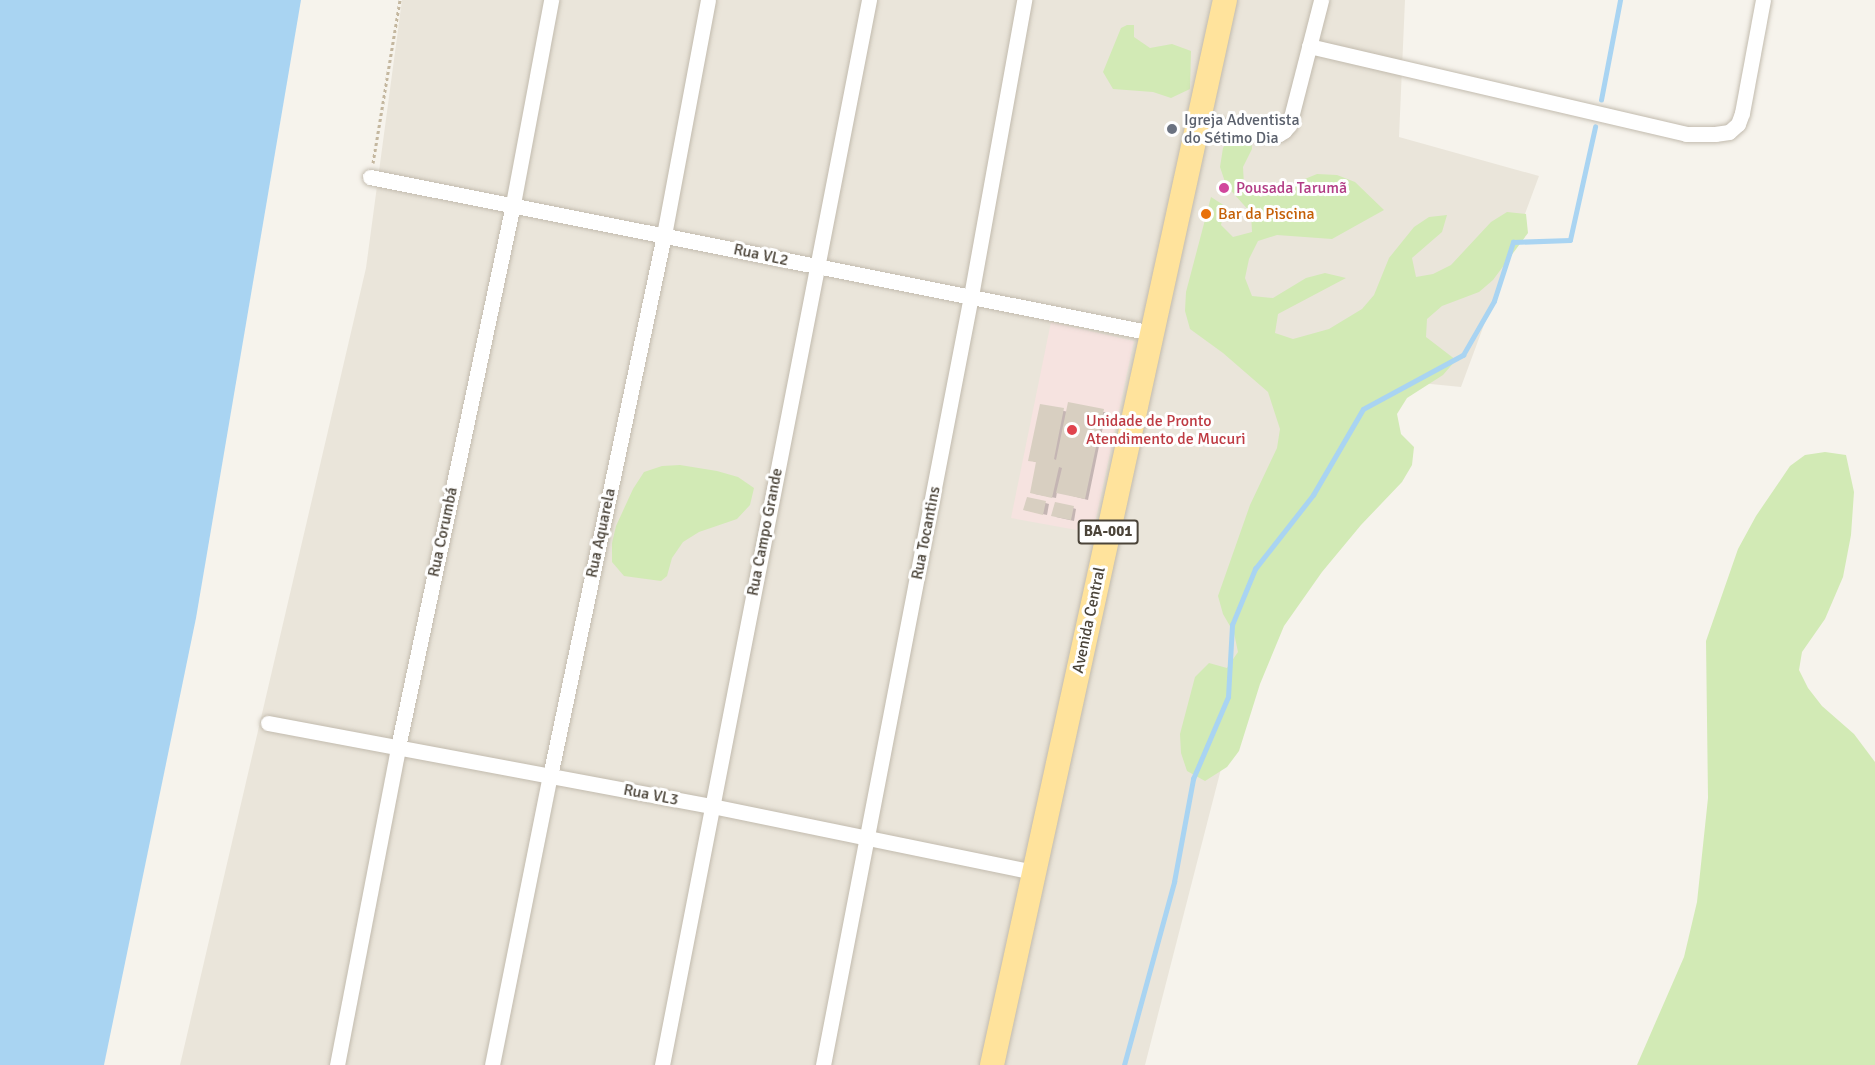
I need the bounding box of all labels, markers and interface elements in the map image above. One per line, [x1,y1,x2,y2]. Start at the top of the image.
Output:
place label: Igreja Adventista do Sétimo Dia [1184,110,1300,148]
marker: Igreja Adventista do Sétimo Dia [1165,122,1179,136]
place label: Pousada Tarumã [1236,178,1347,198]
marker: Pousada Tarumã [1217,181,1231,195]
place label: Bar da Piscina [1218,204,1315,224]
marker: Bar da Piscina [1199,207,1213,221]
street label: Rua VL2 [732,240,790,270]
place label: Unidade de Pronto Atendimento de Mucuri [1086,411,1246,449]
marker: Unidade de Pronto Atendimento de Mucuri [1063,421,1081,439]
street label: Rua Campo Grande [743,466,787,598]
street label: Rua Corumbá [424,485,462,579]
street label: Rua Tocantins [908,485,944,581]
street label: Rua Aquarela [582,486,620,580]
road number: BA-001 [1076,520,1140,544]
street label: Avenida Central [1068,565,1110,675]
street label: Rua VL3 [622,780,680,810]

